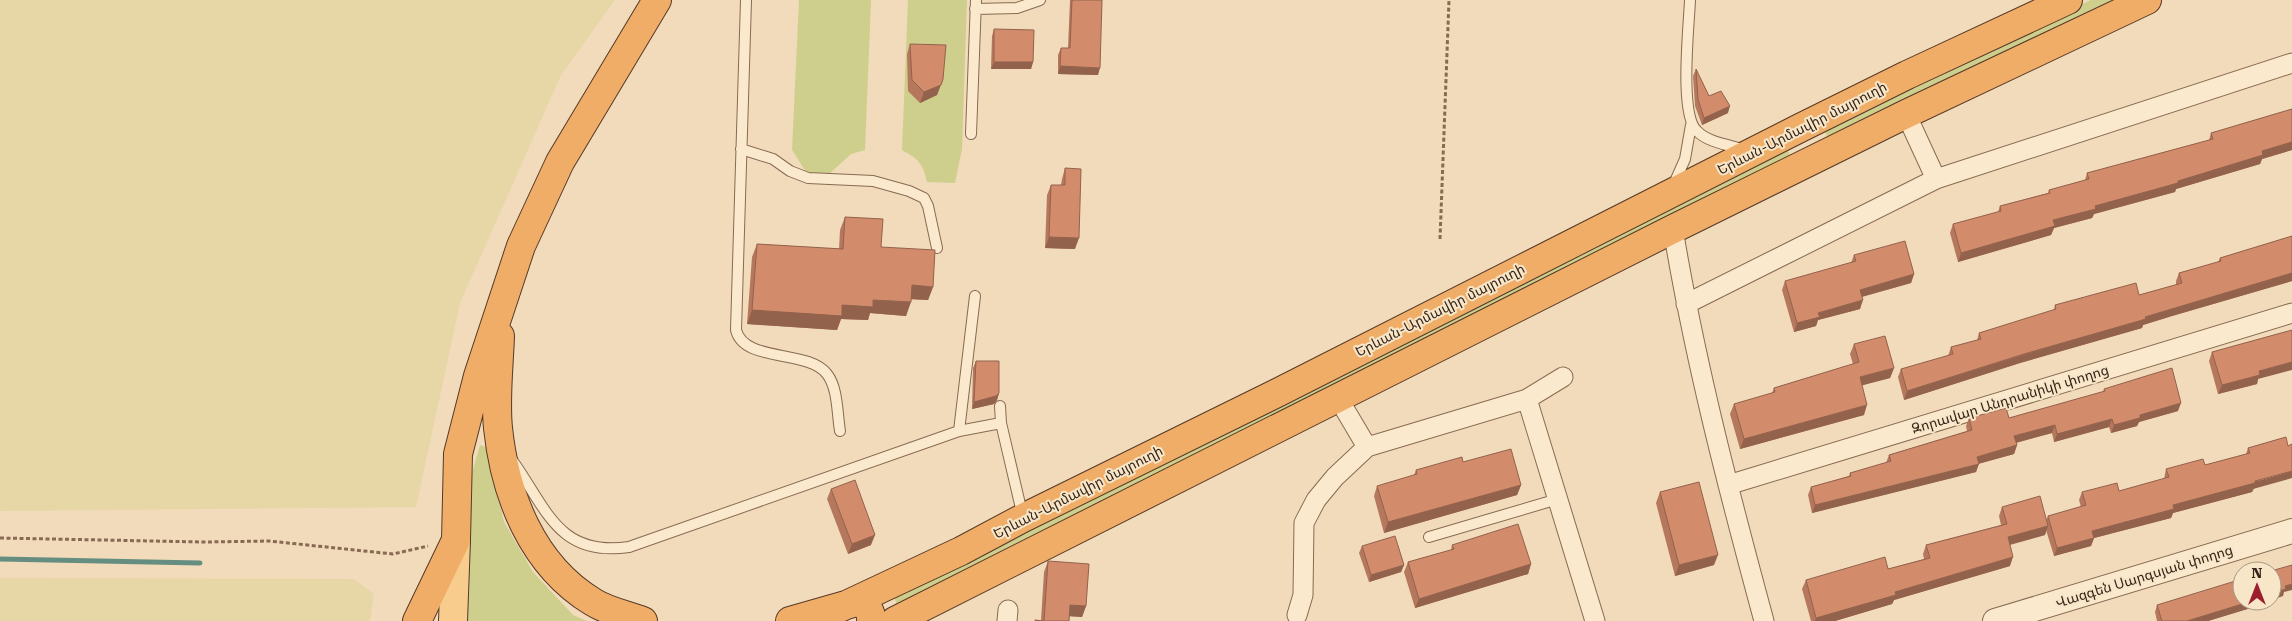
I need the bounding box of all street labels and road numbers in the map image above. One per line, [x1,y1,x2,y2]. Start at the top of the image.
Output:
street label: Երևան-Արմավիր մայրուղի [1715,78,1889,178]
street label: Երևան-Արմավիր մայրուղի [1353,260,1527,360]
street label: Զորավար Անդրանիկի փողոց [1909,361,2111,437]
street label: Երևան-Արմավիր մայրուղի [991,442,1165,542]
street label: Վազգեն Սարգսյան փողոց [2053,541,2235,611]

